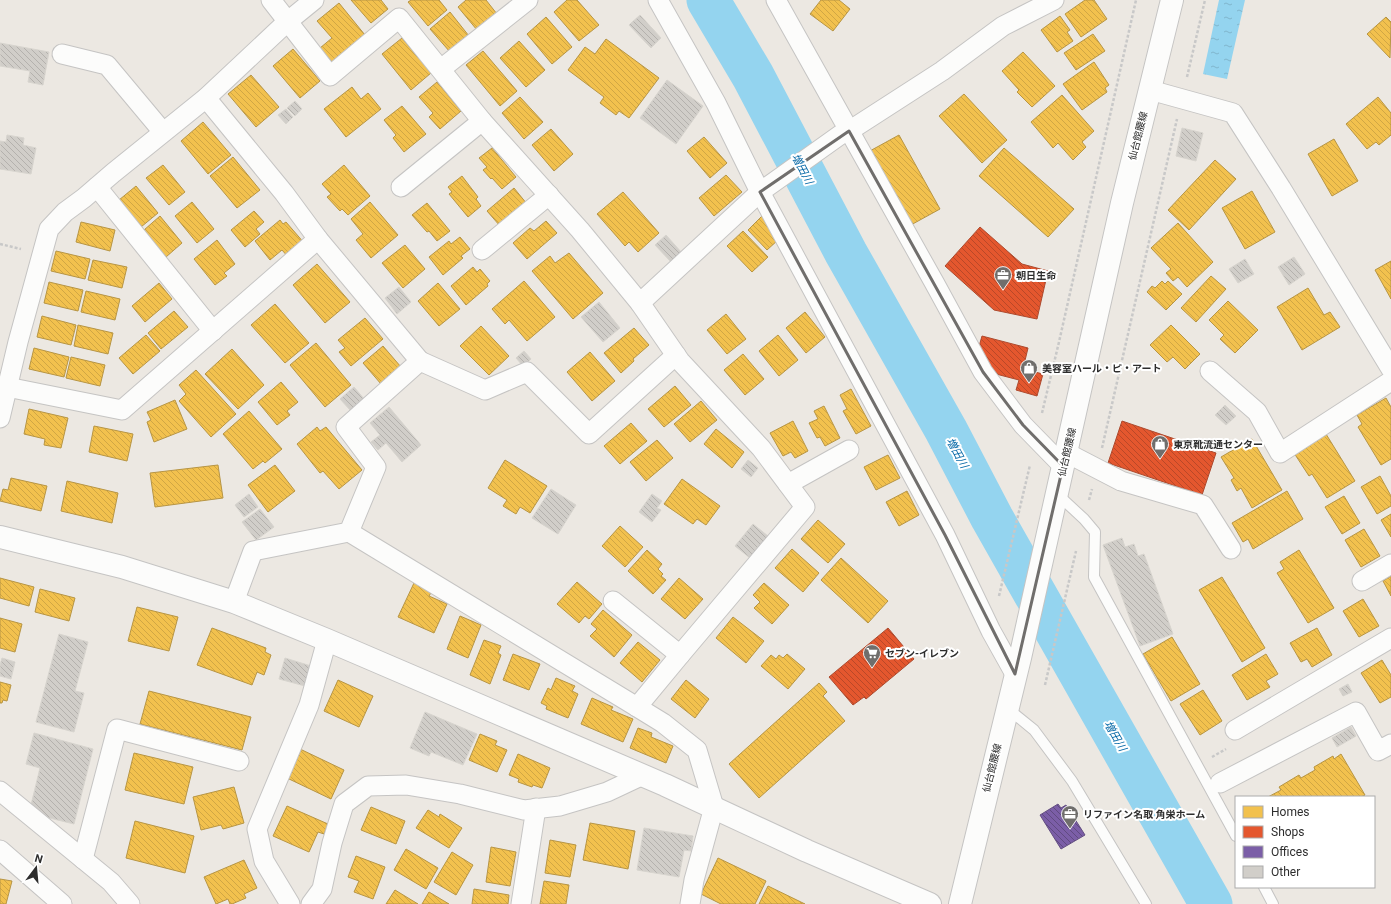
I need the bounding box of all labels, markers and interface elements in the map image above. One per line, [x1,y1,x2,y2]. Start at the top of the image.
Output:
street label: 仙台館腰線 [1127,110,1149,162]
water label: 増田川 [789,151,816,188]
office icon: 朝日生命 [993,265,1013,290]
place label: 朝日生命 [1016,270,1057,281]
shop icon: 美容室ハール・ピ・アート [1019,358,1039,383]
place label: 美容室ハール・ピ・アート [1042,363,1161,374]
street label: 仙台館腰線 [1056,426,1078,478]
shop icon: 東京靴流通センター [1150,434,1170,459]
water label: 増田川 [943,435,971,471]
place label: 東京靴流通センター [1173,439,1263,450]
supermarket icon: セブン-イレブン [862,643,882,668]
place label: セブン-イレブン [885,648,959,659]
water label: 増田川 [1101,718,1129,754]
street label: 仙台館腰線 [981,742,1003,794]
legend [1235,796,1375,888]
office icon: リファイン名取 角栄ホーム [1060,804,1080,829]
text: Homes [1271,805,1309,819]
place label: リファイン名取 角栄ホーム [1083,809,1205,820]
text: Shops [1271,825,1305,839]
text: Offices [1271,845,1308,859]
north arrow [16,848,56,888]
text: N [33,852,44,866]
text: Other [1271,865,1300,879]

